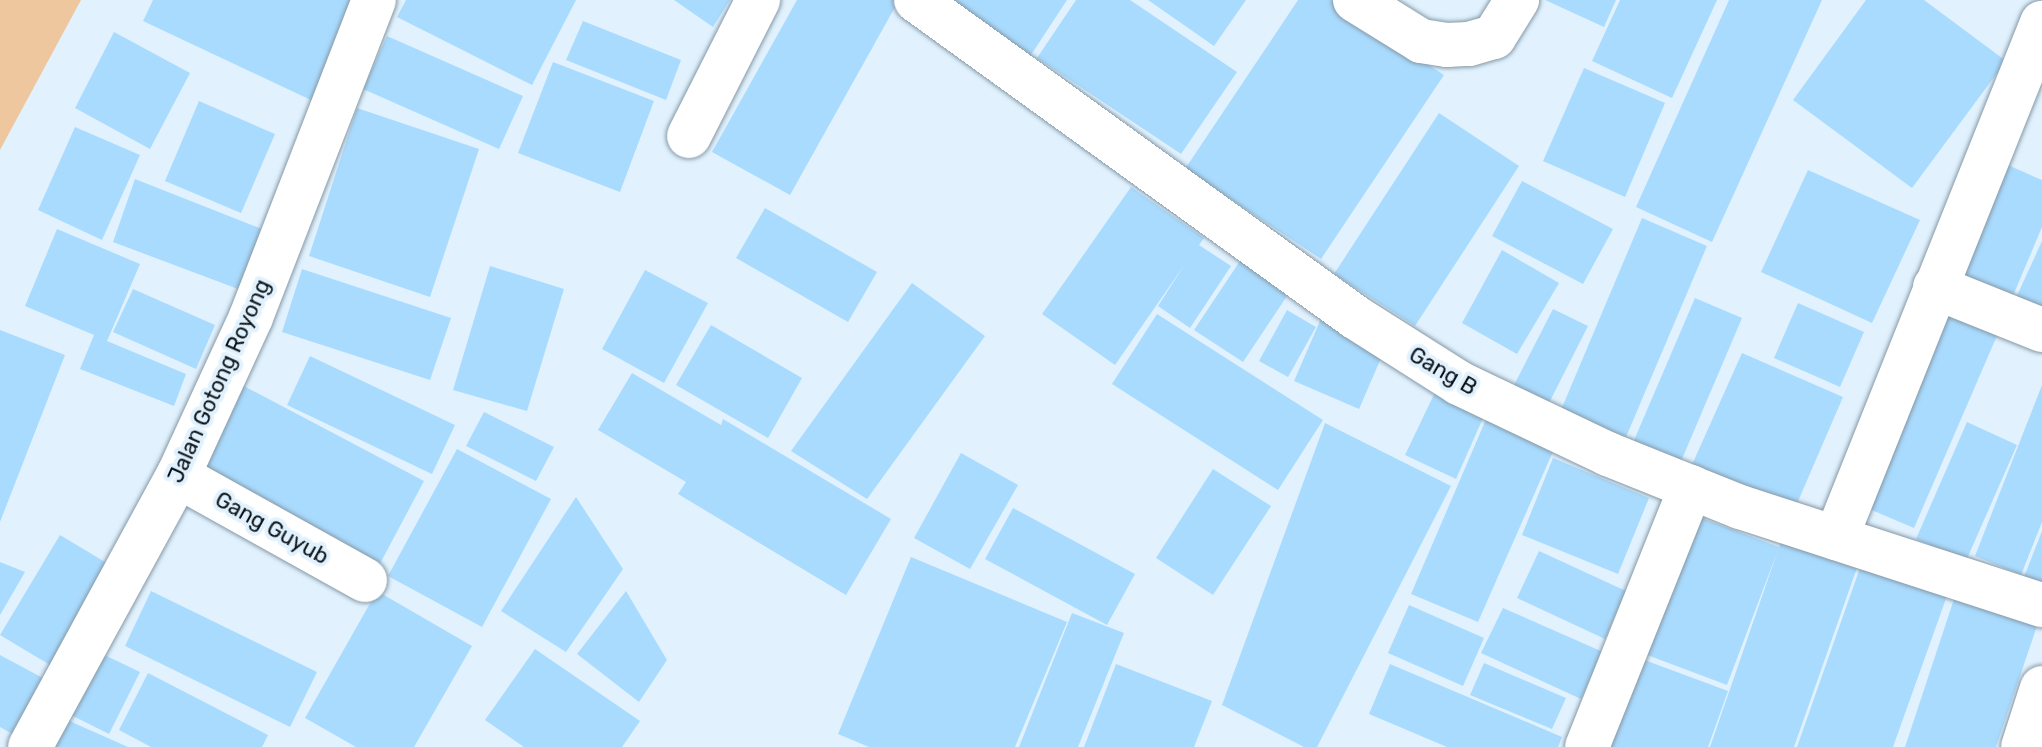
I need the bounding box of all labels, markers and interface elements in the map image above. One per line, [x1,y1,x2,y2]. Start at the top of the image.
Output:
street label: Jalan Gotong Royong [162,275,276,487]
street label: Gang B [1404,341,1482,401]
street label: Gang Guyub [211,486,333,570]

